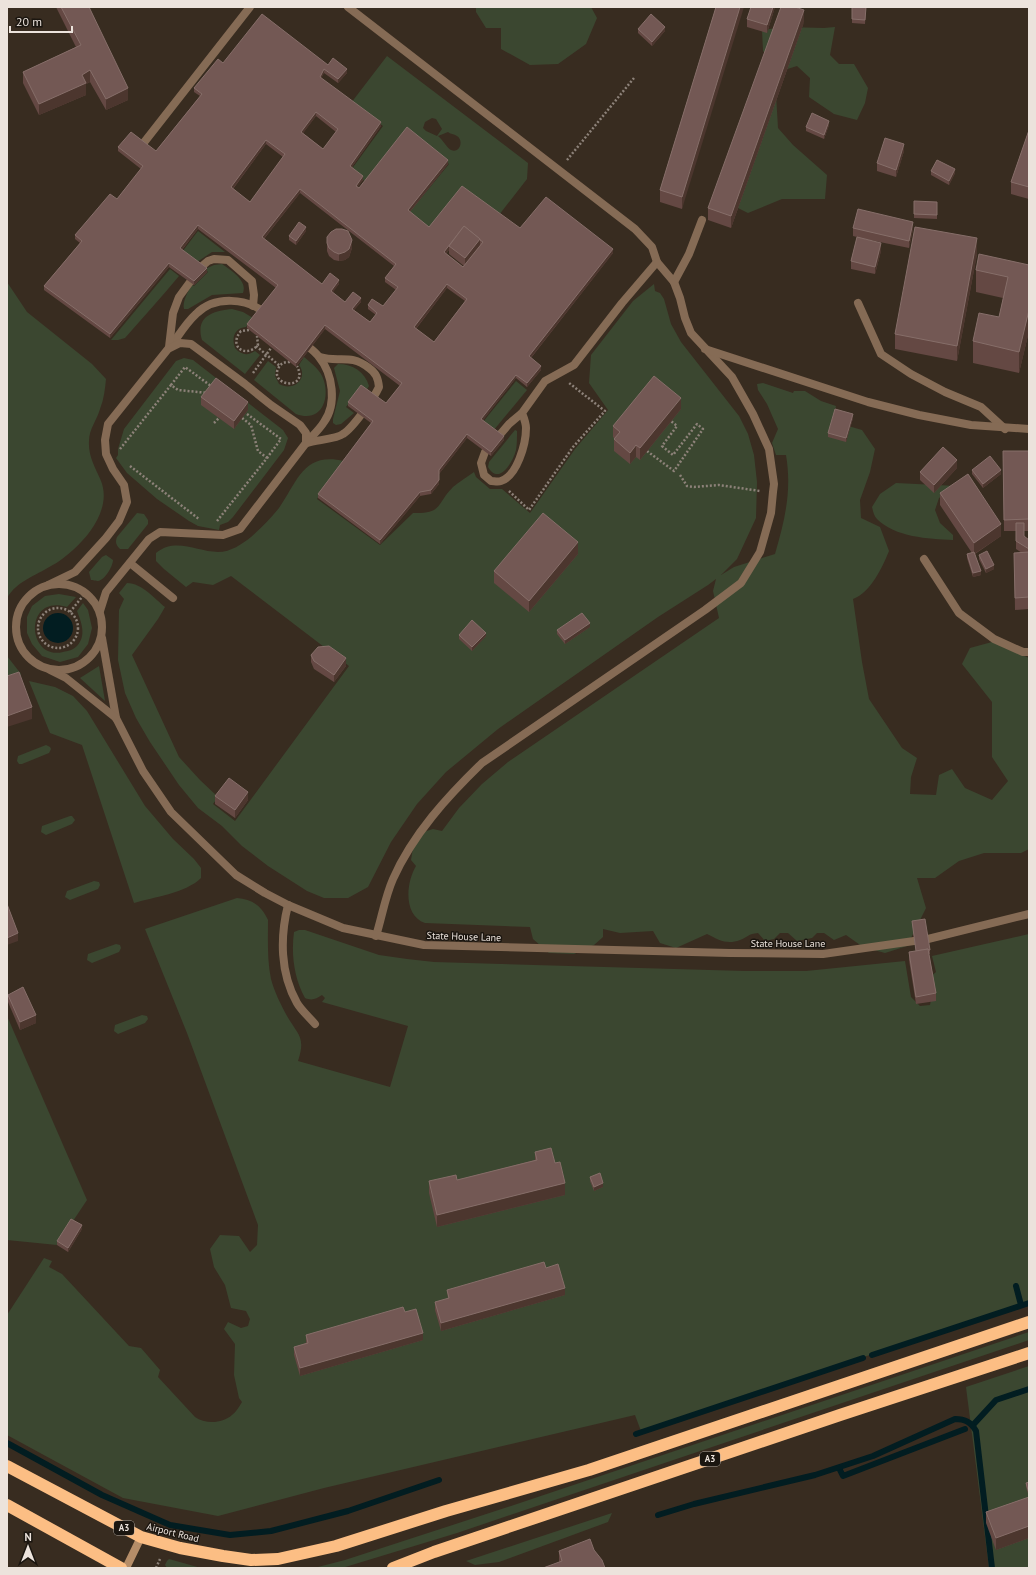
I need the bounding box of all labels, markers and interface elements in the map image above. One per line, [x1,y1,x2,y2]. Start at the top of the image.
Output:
scale bar [10,8,72,34]
text: 20 m [16,14,42,29]
street label: State House Lane [426,929,501,944]
street label: State House Lane [751,937,825,950]
road number: A3 [700,1452,720,1466]
street label: Airport Road [145,1520,200,1545]
road number: A3 [114,1521,134,1535]
north arrow [8,1527,48,1567]
text: N [24,1530,32,1544]

